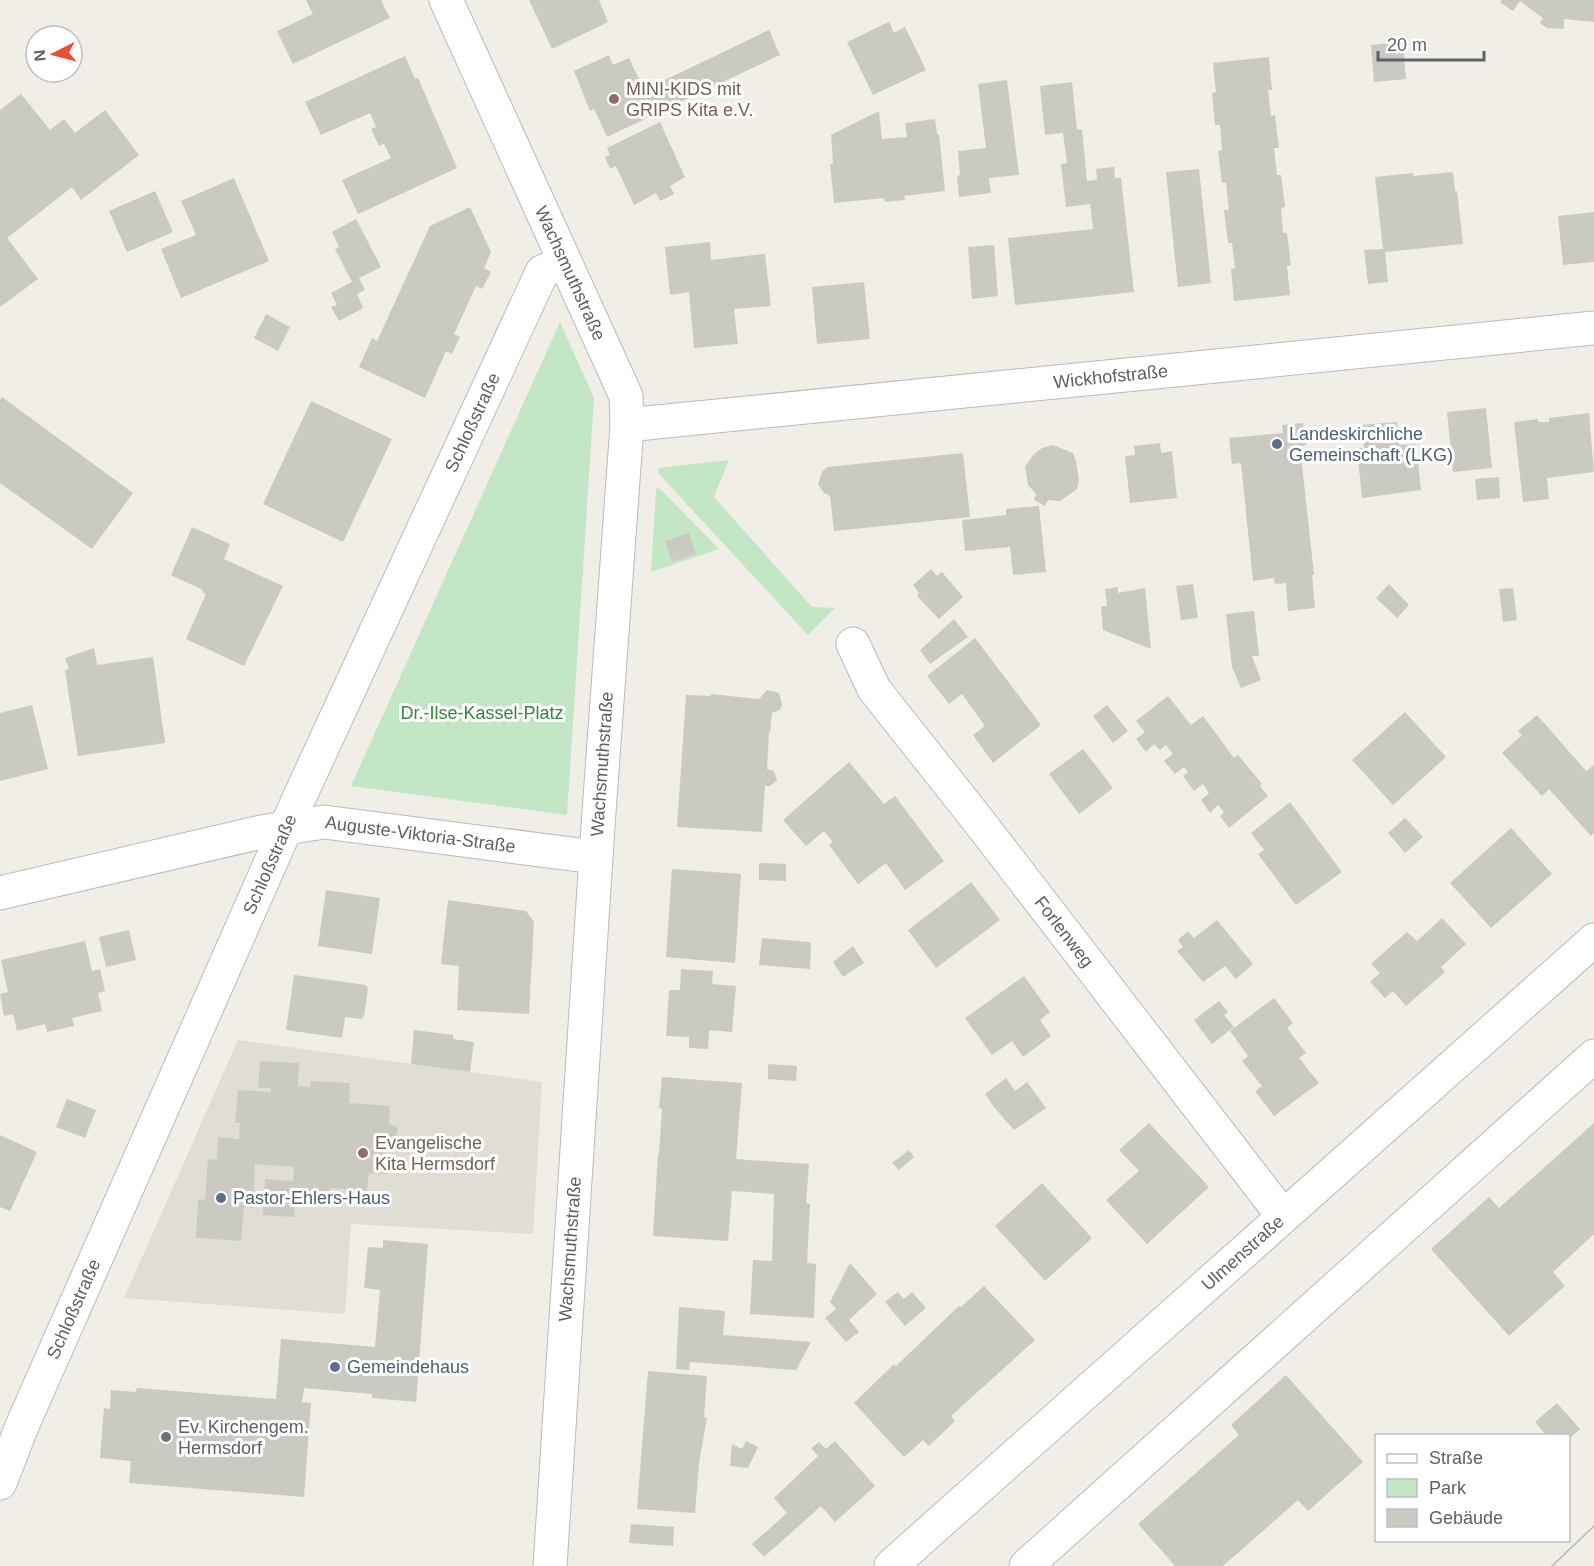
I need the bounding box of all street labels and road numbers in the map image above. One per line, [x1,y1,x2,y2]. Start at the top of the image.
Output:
street label: Wachsmuthstraße [531,203,609,343]
street label: Wickhofstraße [1052,361,1169,392]
street label: Schloßstraße [441,370,504,475]
street label: Wachsmuthstraße [587,691,617,837]
street label: Schloßstraße [239,811,301,917]
street label: Auguste-Viktoria-Straße [324,812,517,857]
street label: Forlenweg [1030,892,1098,971]
street label: Wachsmuthstraße [555,1176,585,1322]
street label: Ulmenstraße [1198,1211,1288,1295]
street label: Schloßstraße [43,1256,104,1362]

